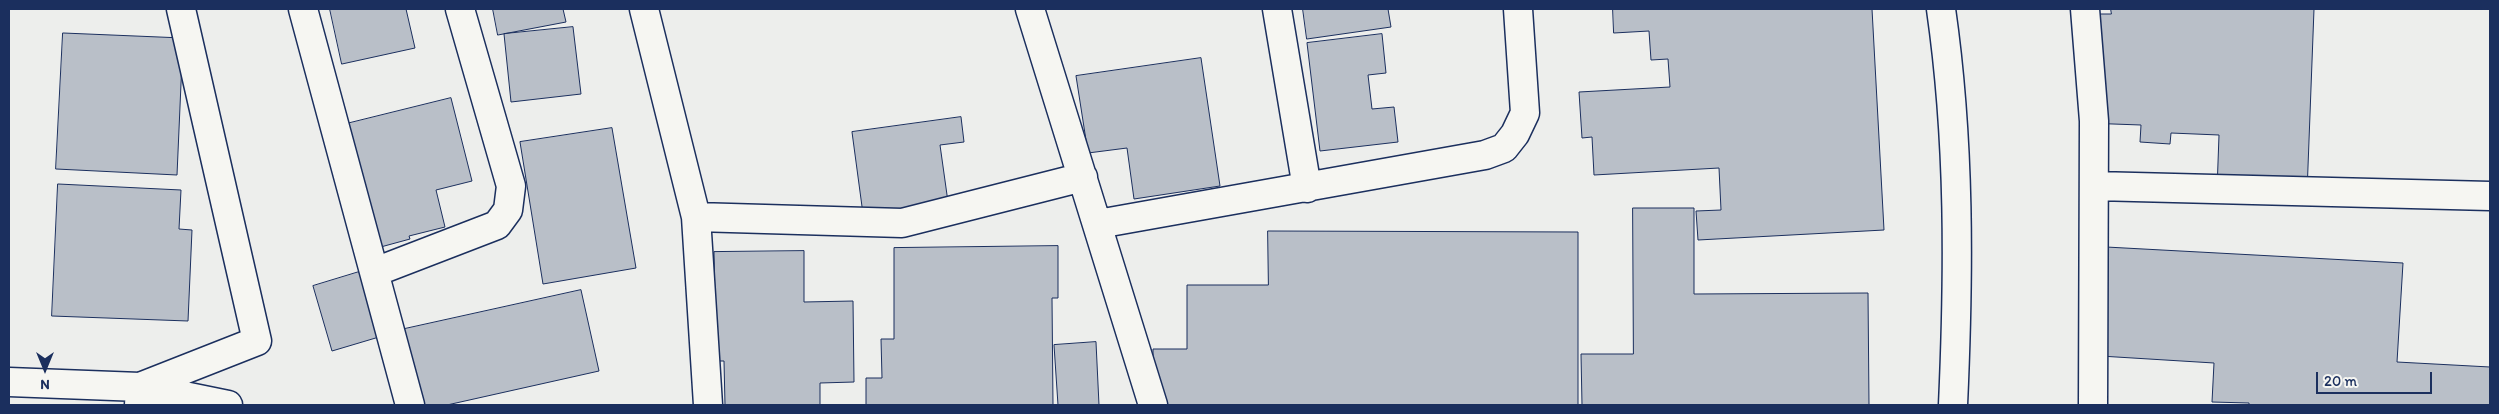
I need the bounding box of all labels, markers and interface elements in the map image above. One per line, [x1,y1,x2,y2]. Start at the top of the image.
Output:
north arrow [20,344,70,394]
scale bar [2319,362,2435,394]
text: 20 m [2324,372,2357,390]
text: N [40,376,50,393]

